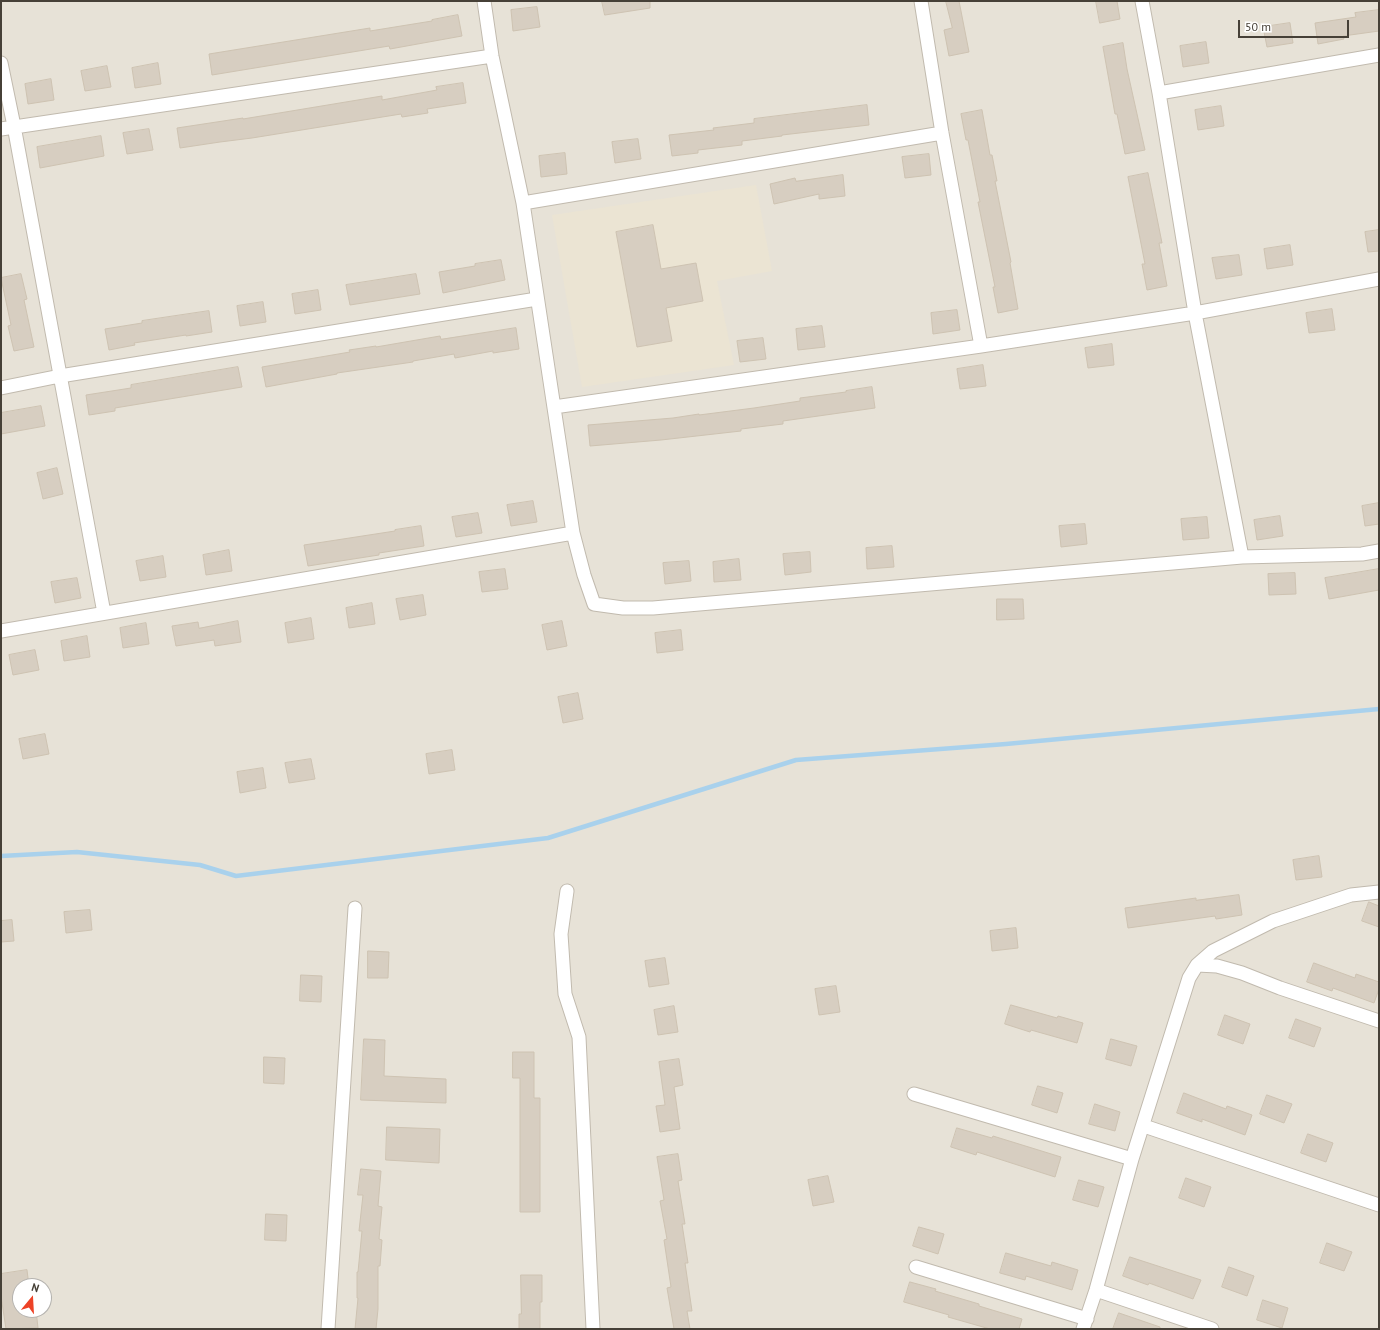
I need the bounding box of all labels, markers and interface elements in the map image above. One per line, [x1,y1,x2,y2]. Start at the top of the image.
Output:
scale bar [1240,12,1351,38]
text: 50 m [1245,19,1271,34]
north arrow [12,1278,52,1318]
text: N [30,1280,41,1295]

